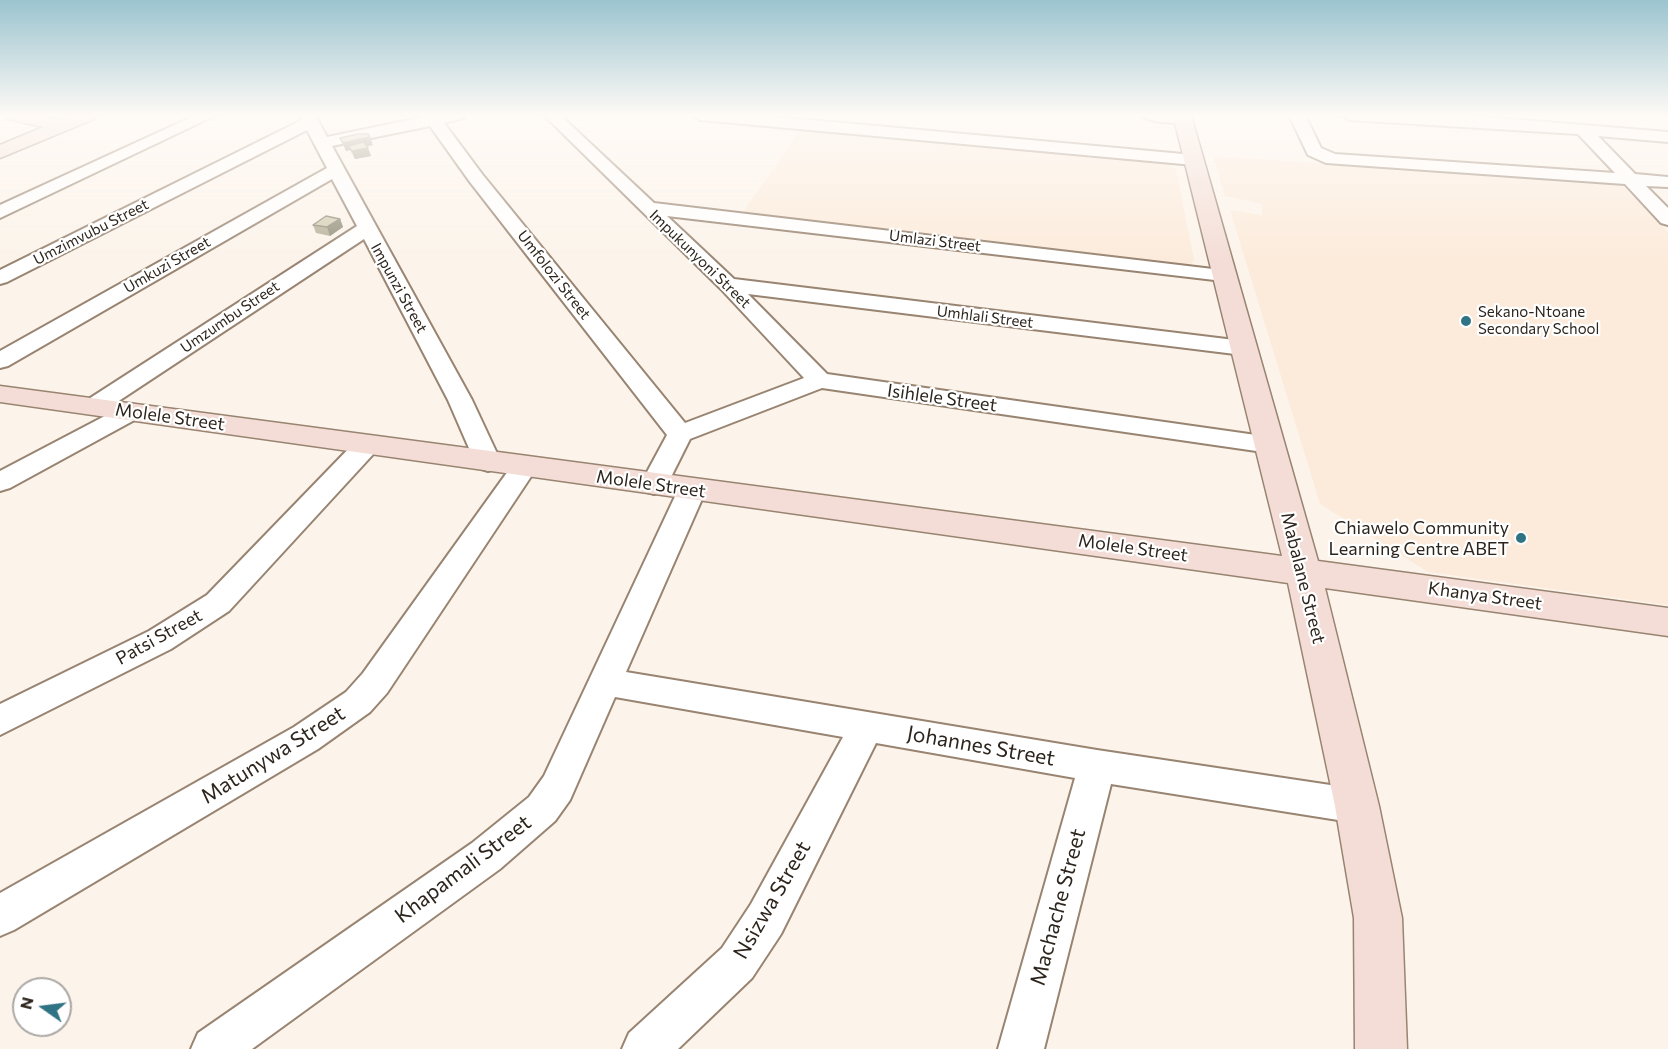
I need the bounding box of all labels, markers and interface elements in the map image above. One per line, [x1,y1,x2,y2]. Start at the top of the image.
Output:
street label: Umzimvubu Street [30,195,152,269]
street label: Impukunyoni Street [646,206,754,312]
street label: Umlazi Street [888,226,982,256]
street label: Umfolozi Street [514,227,594,323]
street label: Umkuzi Street [120,233,214,297]
street label: Impunzi Street [367,240,431,336]
street label: Umzumbu Street [177,277,283,357]
street label: Umhlali Street [936,302,1034,332]
place label: Sekano-Ntoane Secondary School [1478,303,1599,338]
marker: Sekano-Ntoane Secondary School [1459,314,1473,328]
street label: Isihlele Street [886,380,998,416]
street label: Molele Street [114,399,226,435]
street label: Molele Street [595,466,707,502]
street label: Mabalane Street [1276,510,1330,646]
place label: Chiawelo Community Learning Centre ABET [1329,517,1509,560]
street label: Molele Street [1077,530,1189,566]
marker: Chiawelo Community Learning Centre ABET [1514,531,1528,545]
street label: Khanya Street [1427,577,1543,615]
street label: Patsi Street [112,604,206,670]
street label: Matunywa Street [196,701,350,809]
street label: Johannes Street [905,721,1057,771]
street label: Khapamali Street [390,810,536,928]
street label: Machache Street [1025,826,1091,988]
street label: Nsizwa Street [728,836,816,964]
north arrow [12,977,72,1037]
text: N [15,995,37,1011]

